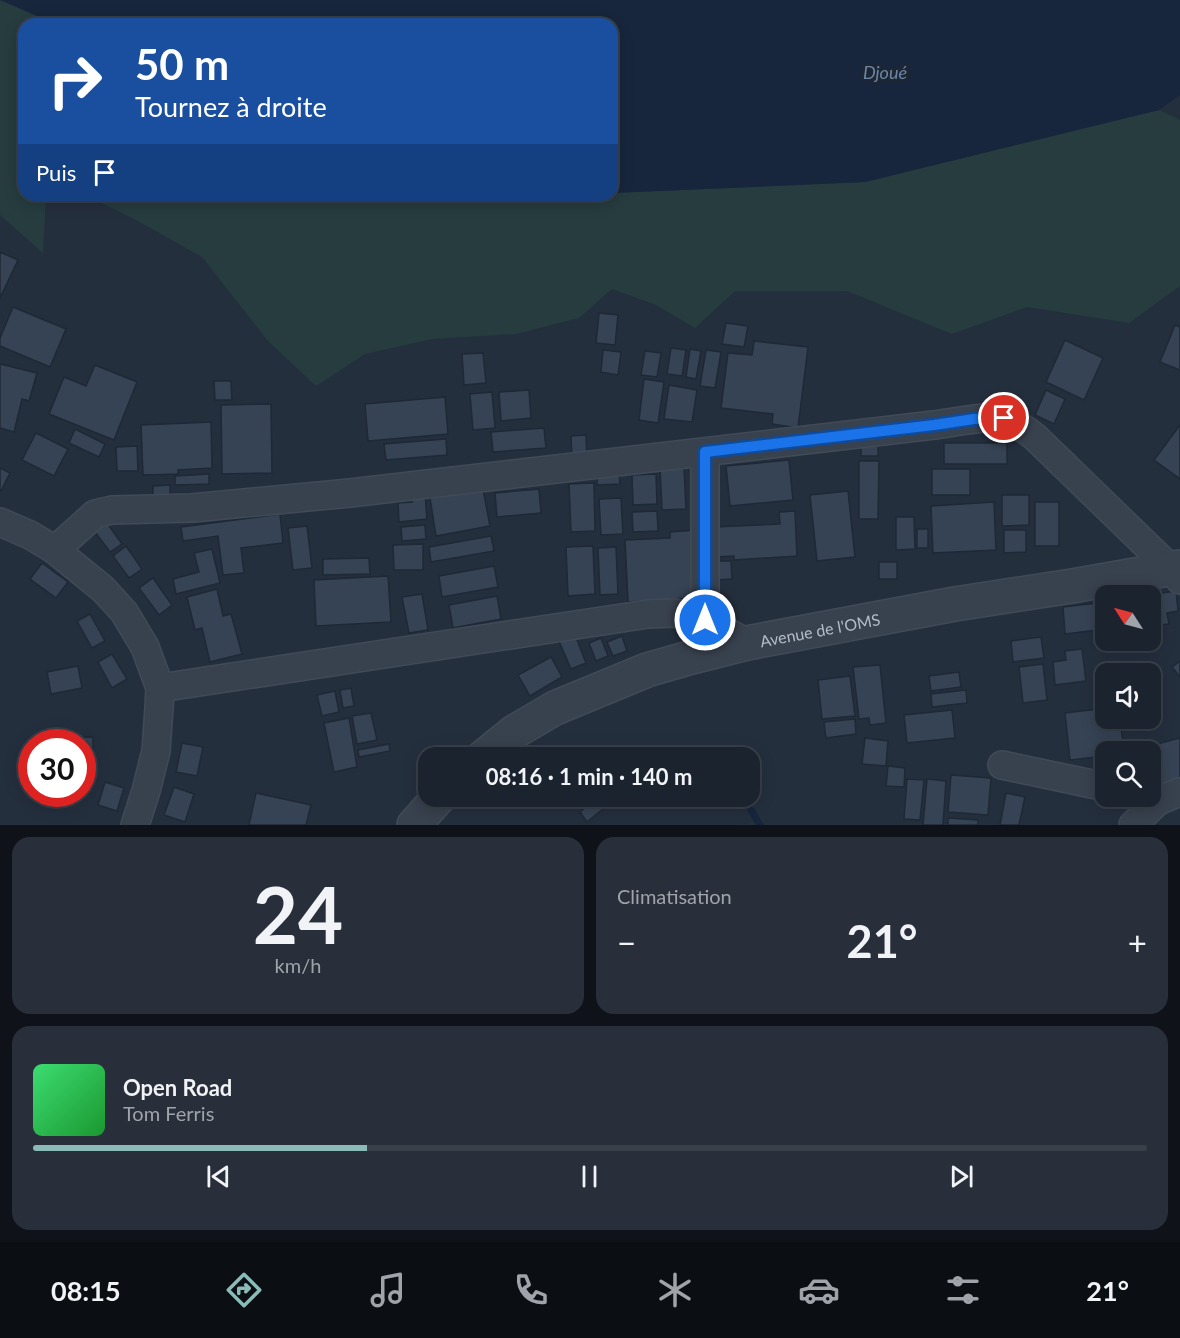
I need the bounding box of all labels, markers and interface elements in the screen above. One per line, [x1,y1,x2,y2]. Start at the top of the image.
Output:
text: 50 m [135,39,229,89]
icon: right [36,42,114,120]
water label: Djoué [863,61,907,83]
text: Tournez à droite [135,90,327,123]
icon: arrive [88,156,121,189]
text: Puis [36,159,76,186]
pin [978,392,1029,443]
icon: arrive [987,401,1020,434]
north arrow [1095,585,1161,651]
map controls [1095,585,1161,807]
position arrow [673,588,737,652]
street label: Avenue de l'OMS [758,609,882,650]
button: sound [1095,663,1161,729]
speed limit sign: 30 [18,729,96,807]
button: search [1095,741,1161,807]
text: 08:16 · 1 min · 140 m [486,763,692,790]
text: 24 [253,867,343,961]
text: Climatisation [617,884,732,908]
text: 21° [847,914,917,968]
text: − [617,922,636,962]
text: + [1128,922,1147,962]
text: km/h [275,953,321,977]
text: Open Road [123,1074,232,1101]
text: Tom Ferris [123,1101,214,1125]
icon: previous [202,1160,235,1193]
icon: pause [573,1160,606,1193]
icon: next [945,1160,978,1193]
icon: directions [223,1269,265,1311]
icon: music [367,1269,409,1311]
icon: phone [510,1269,552,1311]
icon: climate [654,1269,696,1311]
icon: car [798,1269,840,1311]
icon: filters [942,1269,984,1311]
text: 08:15 [51,1274,121,1307]
text: 21° [1086,1274,1129,1307]

